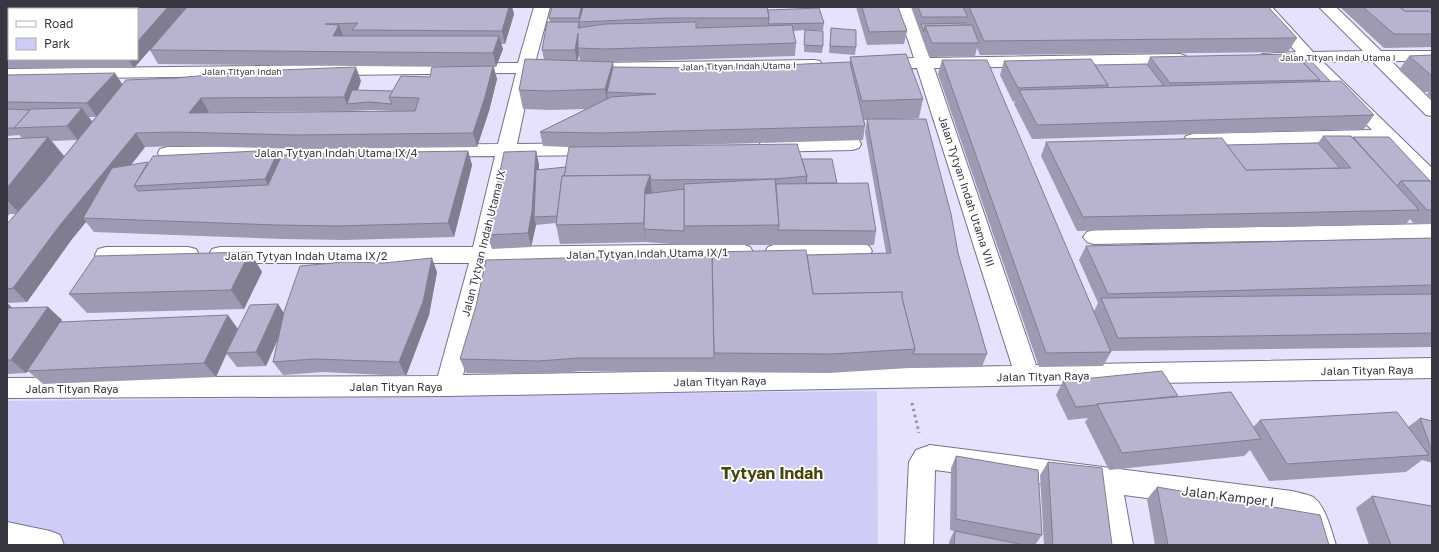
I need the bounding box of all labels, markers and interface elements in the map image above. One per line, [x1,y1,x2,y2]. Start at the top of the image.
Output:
legend [8,8,138,60]
text: Road [44,16,73,31]
text: Park [44,36,70,51]
street label: Jalan Tityan Indah Utama I [1280,52,1396,63]
street label: Jalan Tityan Indah Utama I [680,59,796,73]
street label: Jalan Tityan Indah [202,66,282,77]
street label: Jalan Tytyan Indah Utama VIII [936,114,998,268]
street label: Jalan Tytyan Indah Utama IX/4 [255,146,418,159]
street label: Jalan Tytyan Indah Utama IX [458,168,508,318]
street label: Jalan Tytyan Indah Utama IX/1 [566,245,728,261]
street label: Jalan Tytyan Indah Utama IX/2 [225,249,387,262]
street label: Jalan Tityan Raya [1320,363,1414,377]
street label: Jalan Tityan Raya [996,369,1090,383]
street label: Jalan Tityan Raya [673,374,767,388]
street label: Jalan Tityan Raya [350,380,442,393]
street label: Jalan Tityan Raya [26,382,118,395]
district label: Tytyan Indah [721,463,823,483]
street label: Jalan Kamper I [1181,482,1275,510]

